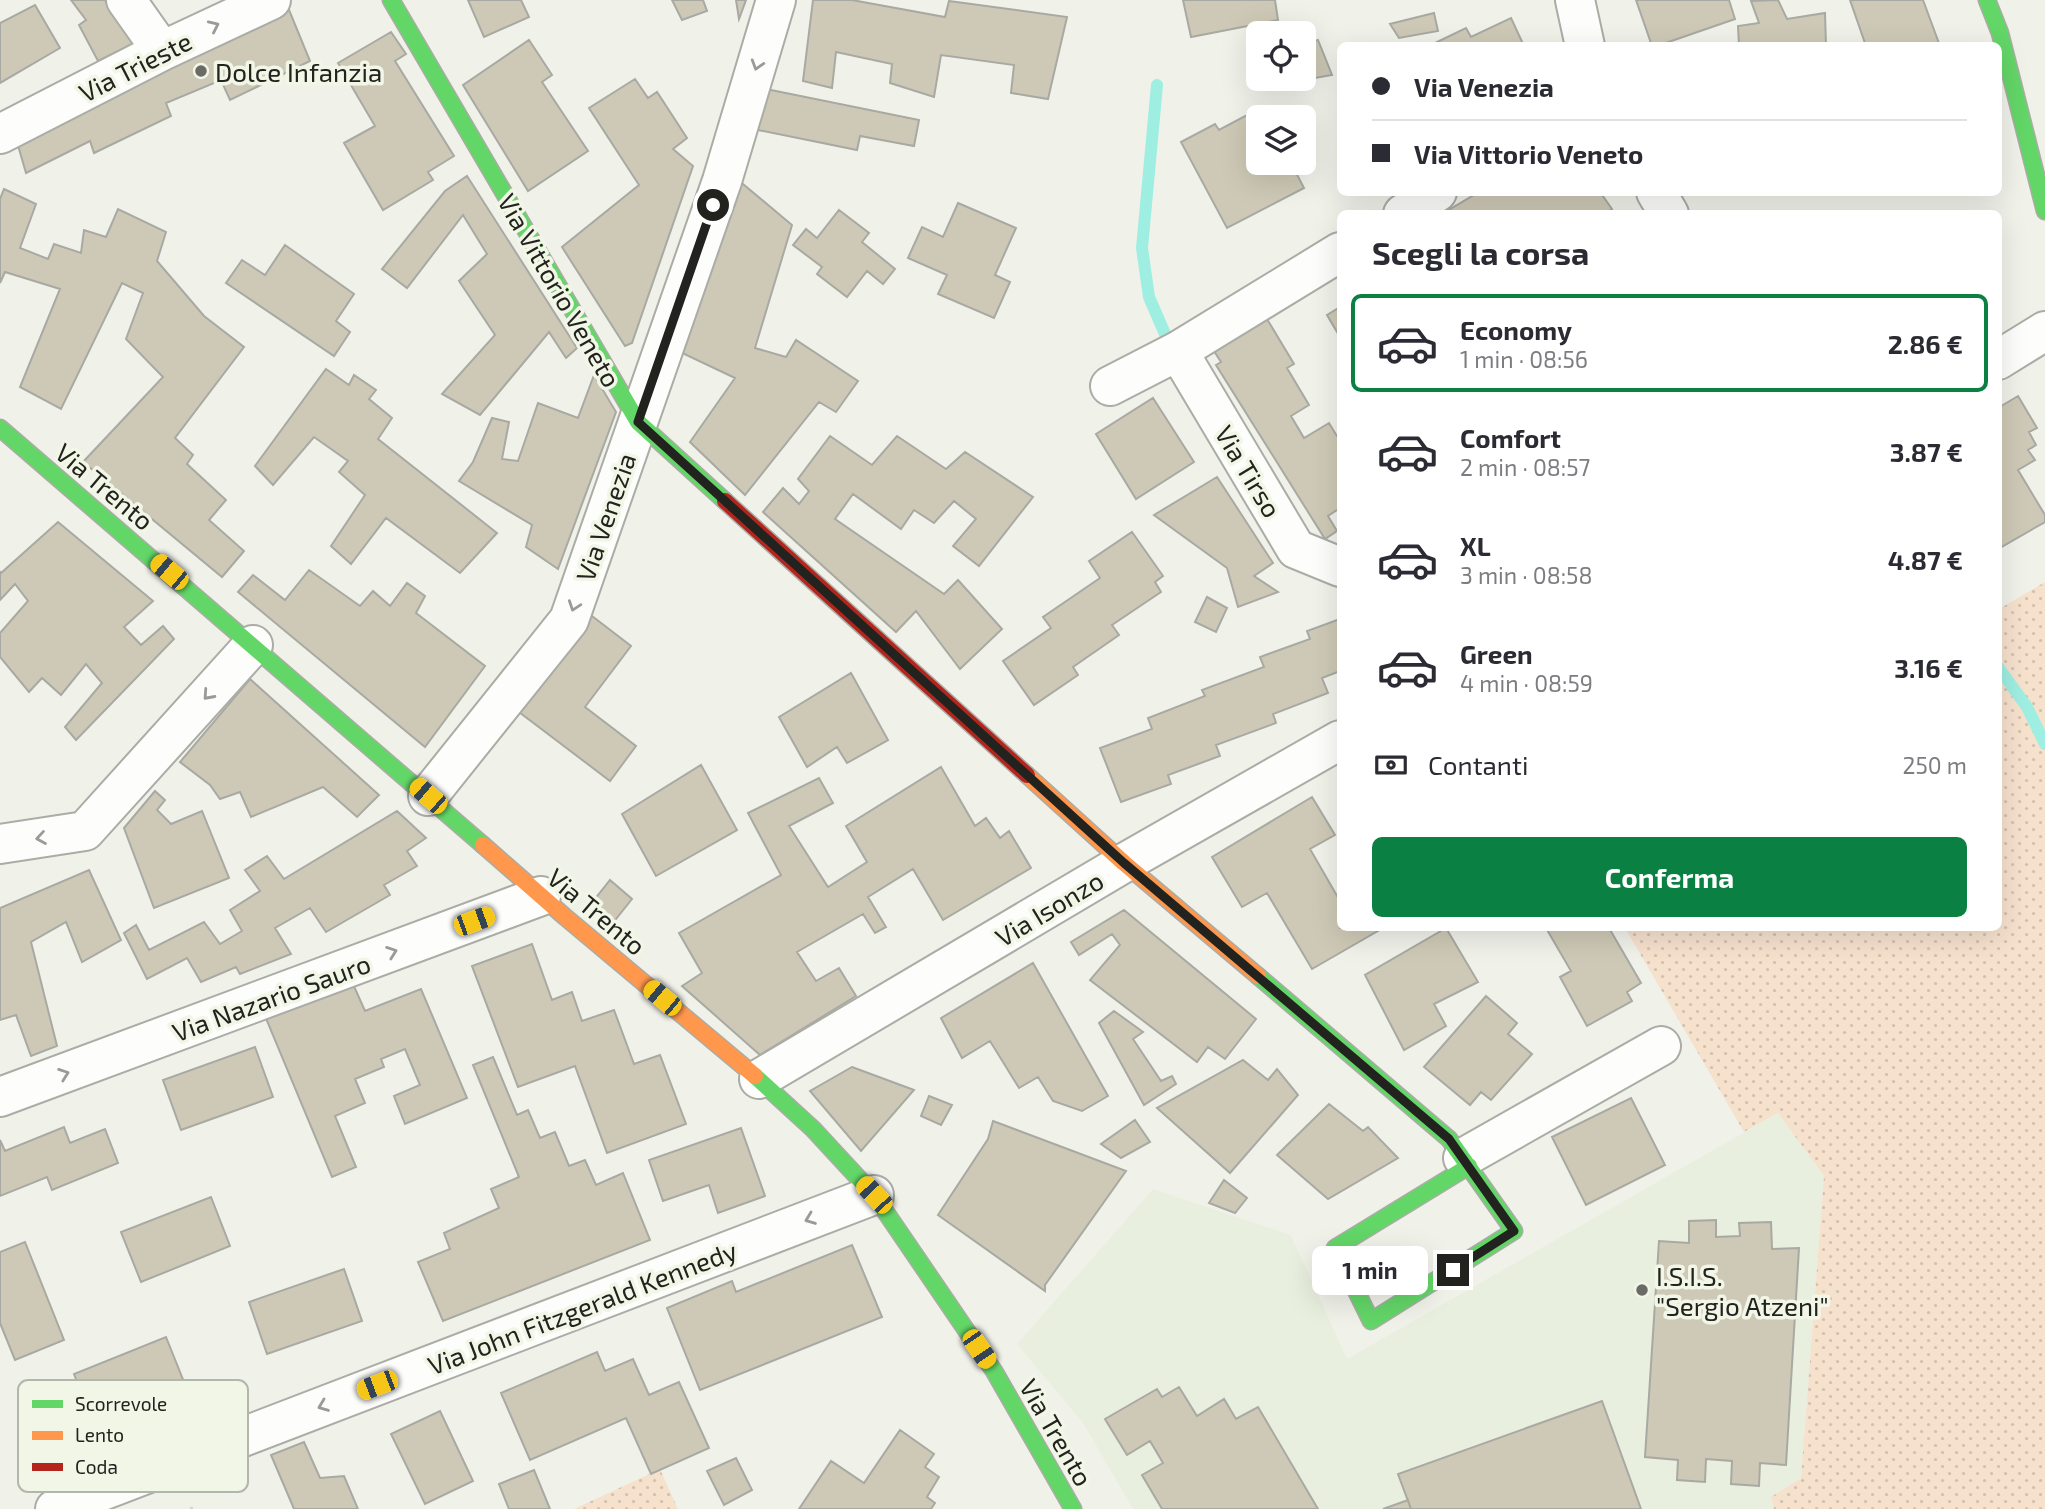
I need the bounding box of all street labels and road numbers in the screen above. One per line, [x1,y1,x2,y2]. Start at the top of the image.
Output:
street label: Via Trieste [73,24,197,108]
street label: Via Vittorio Veneto [492,188,628,392]
street label: Via Tirso [1210,419,1288,523]
street label: Via Trento [50,436,160,536]
street label: Via Venezia [569,449,641,585]
street label: Via Trento [542,861,652,961]
street label: Via Isonzo [989,864,1109,952]
street label: Via Nazario Sauro [168,947,374,1047]
street label: Via John Fitzgerald Kennedy [423,1234,741,1380]
street label: Via Trento [1014,1373,1100,1491]

